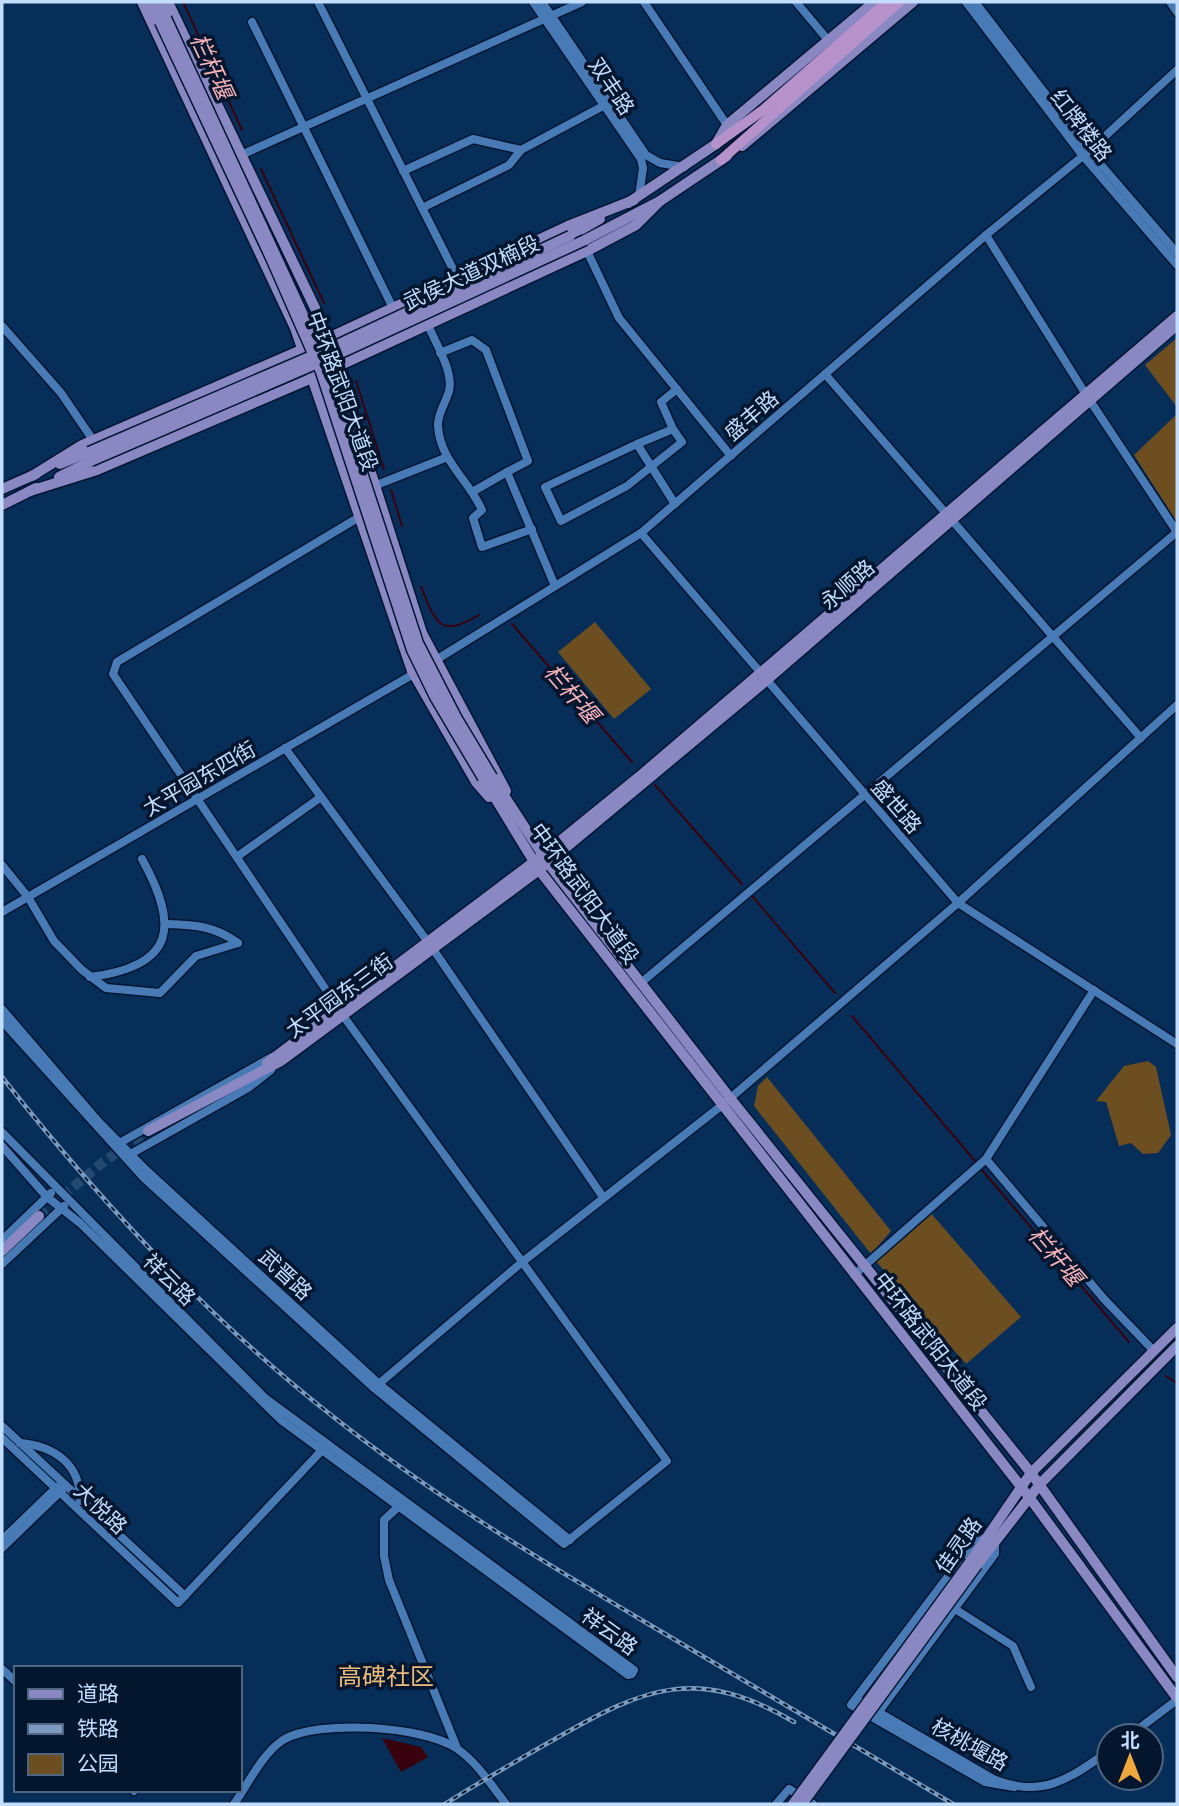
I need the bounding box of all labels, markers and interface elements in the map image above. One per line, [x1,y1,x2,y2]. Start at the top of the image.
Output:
water label: 栏杆堰 [186,29,240,106]
street label: 双丰路 [584,53,640,119]
street label: 红牌楼路 [1047,85,1117,165]
street label: 武侯大道双楠段 [399,230,543,314]
street label: 中环路武阳大道段 [303,308,383,474]
street label: 盛丰路 [719,385,783,445]
street label: 永顺路 [815,554,879,614]
water label: 栏杆堰 [540,659,607,730]
street label: 太平园东四街 [138,736,260,820]
street label: 盛世路 [867,774,927,838]
street label: 中环路武阳大道段 [526,818,644,968]
street label: 太平园东三街 [281,948,397,1042]
water label: 栏杆堰 [1024,1222,1091,1293]
street label: 武晋路 [255,1244,317,1304]
street label: 祥云路 [139,1248,201,1310]
street label: 中环路武阳大道段 [870,1267,992,1415]
street label: 大悦路 [70,1478,132,1538]
street label: 佳灵路 [930,1512,986,1578]
street label: 祥云路 [577,1603,643,1659]
district label: 高碑社区 [338,1663,434,1690]
legend [14,1666,242,1792]
text: 道路 [77,1681,119,1705]
street label: 核桃堰路 [927,1713,1013,1775]
text: 铁路 [77,1716,119,1740]
north arrow [1095,1722,1165,1792]
text: 北 [1120,1729,1140,1751]
text: 公园 [77,1751,119,1775]

